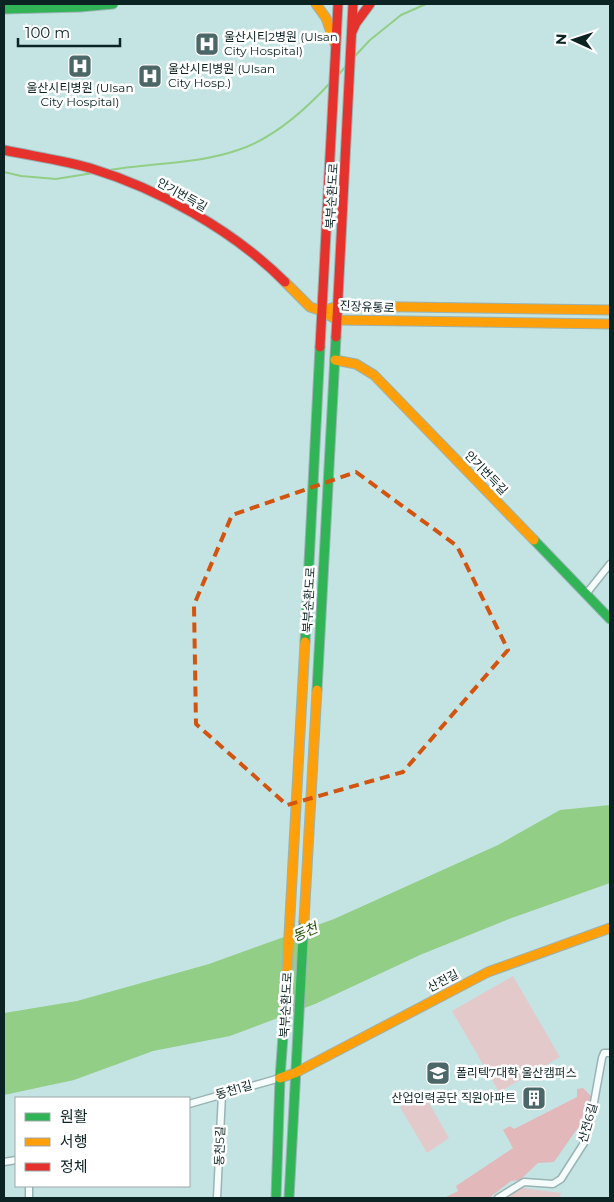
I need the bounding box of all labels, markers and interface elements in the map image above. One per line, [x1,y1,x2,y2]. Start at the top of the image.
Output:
scale bar [18,15,120,47]
north arrow [549,15,599,65]
text: 100 m [25,23,70,42]
place label: 울산시티2병원 (Ulsan City Hospital) [224,29,338,58]
hospital icon: 울산시티2병원 (Ulsan City Hospital) [194,31,220,57]
text: N [552,33,570,45]
hospital icon: 울산시티병원 (Ulsan City Hospital) [67,53,93,79]
place label: 울산시티병원 (Ulsan City Hosp.) [168,61,275,90]
hospital icon: 울산시티병원 (Ulsan City Hosp.) [137,63,163,89]
place label: 울산시티병원 (Ulsan City Hospital) [26,80,134,109]
street label: 북부순환도로 [322,163,341,229]
street label: 안기번득길 [154,175,210,215]
street label: 진장유통로 [339,298,395,315]
street label: 안기번득길 [462,448,511,498]
street label: 북부순환도로 [299,567,318,633]
water label: 동천 [290,918,321,945]
street label: 산전길 [425,966,461,995]
street label: 북부순환도로 [276,972,295,1038]
school or university icon: 폴리텍7대학 울산캠퍼스 [425,1060,451,1086]
place label: 폴리텍7대학 울산캠퍼스 [456,1065,577,1080]
street label: 동천1길 [214,1077,254,1102]
building icon: 산업인력공단 직원아파트 [521,1085,547,1111]
place label: 산업인력공단 직원아파트 [391,1090,516,1105]
legend [15,1097,190,1187]
street label: 산전6길 [575,1101,600,1144]
text: 원활 [60,1107,88,1126]
street label: 동천5길 [211,1126,228,1166]
text: 서행 [60,1132,88,1151]
text: 정체 [60,1157,88,1176]

